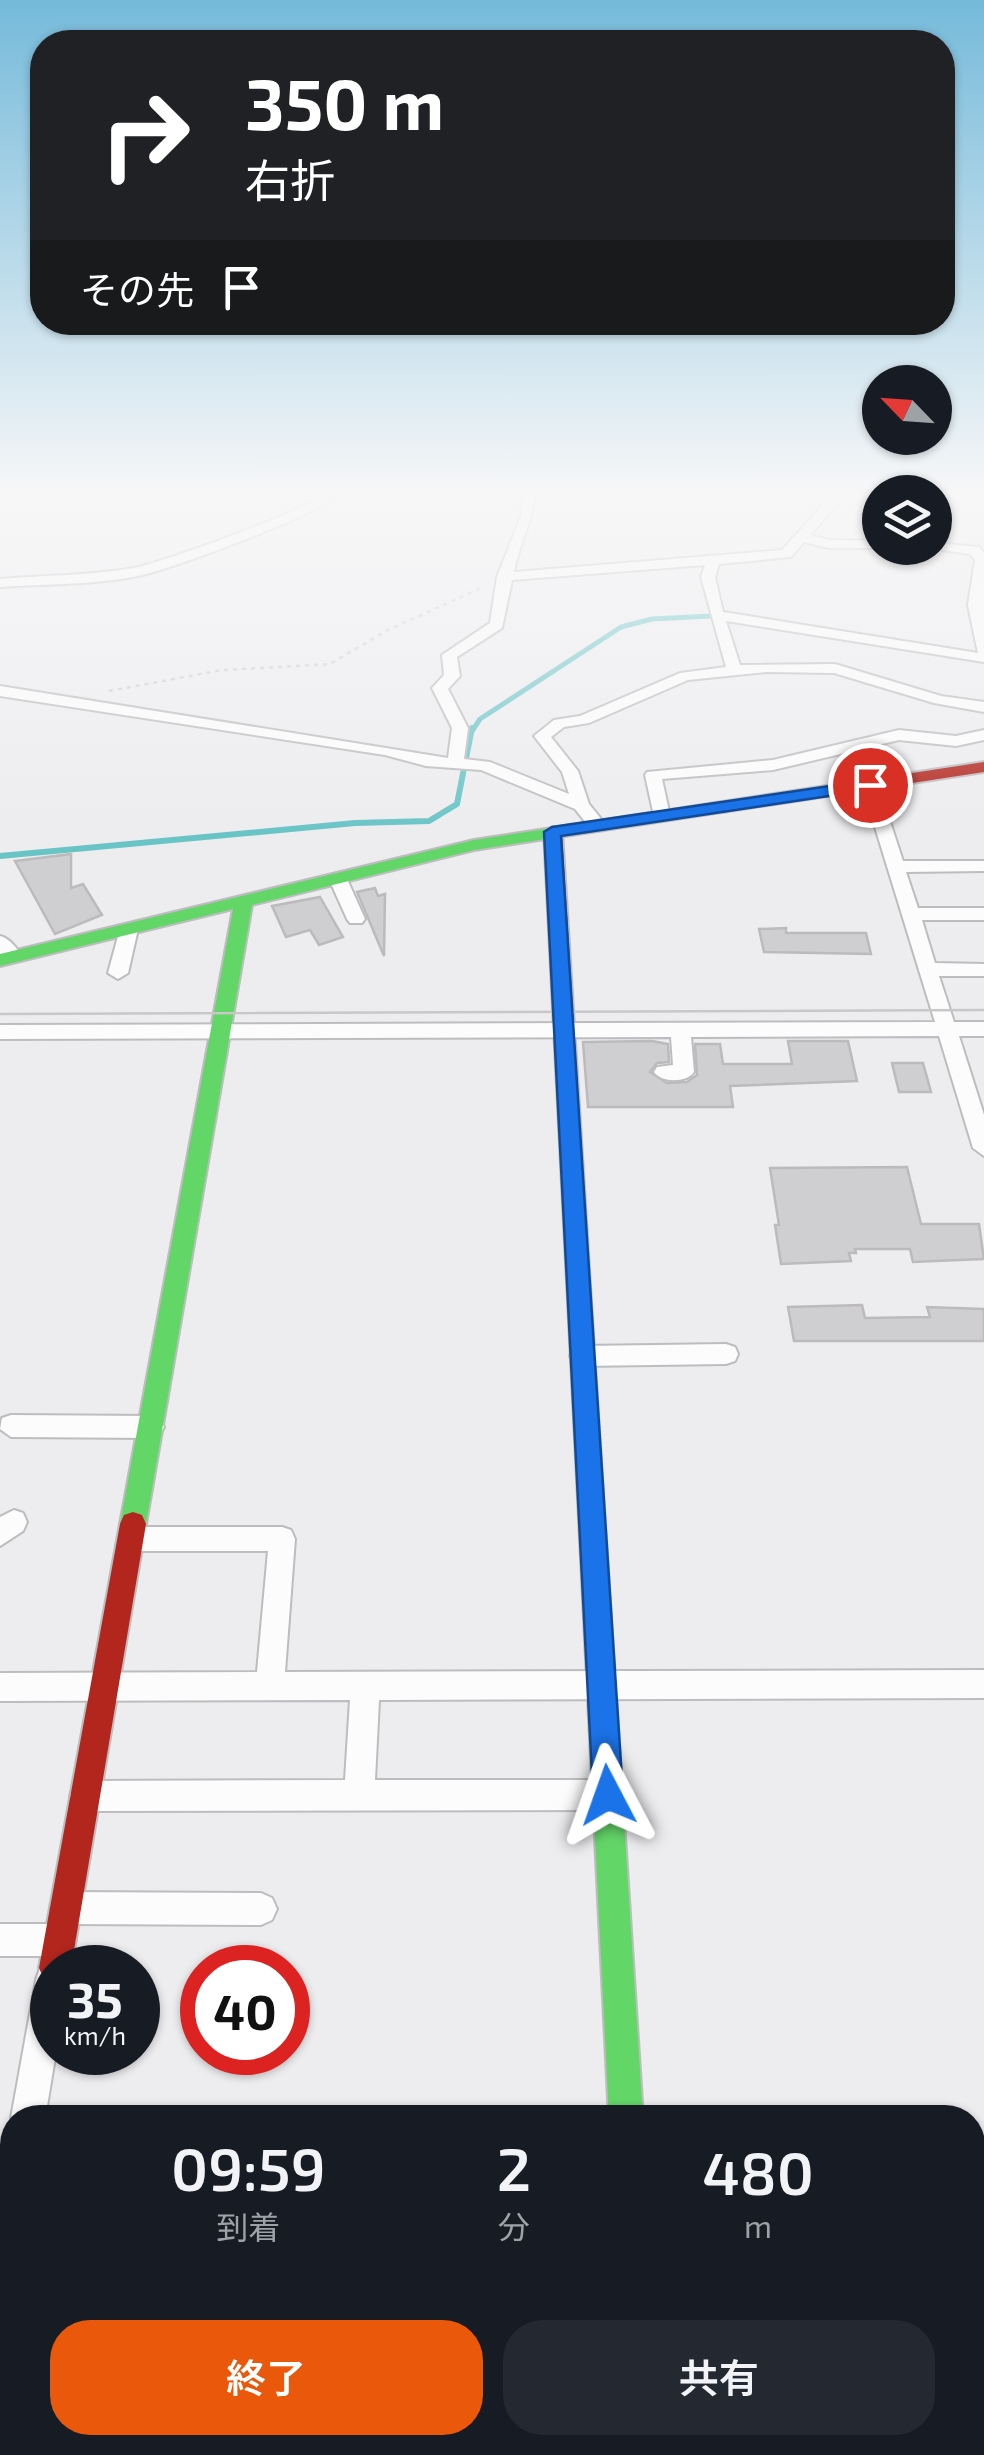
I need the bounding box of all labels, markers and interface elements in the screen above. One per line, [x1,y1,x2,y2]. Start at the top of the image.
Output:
text: 350 m [245,60,444,144]
icon: right [80,70,210,200]
text: 右折 [245,152,335,206]
icon: arrive [214,260,269,315]
text: その先 [80,266,194,312]
north arrow [862,365,952,455]
map controls [862,365,952,565]
button: layers [862,475,952,565]
pin [828,743,913,828]
icon: arrive [843,758,898,813]
position arrow [556,1743,660,1847]
speed limit sign: 40 [180,1945,310,2075]
text: 35 [67,1968,123,2028]
text: km/h [64,2020,126,2050]
text: 09:59 [171,2131,326,2203]
text: 2 [497,2131,531,2203]
text: 480 [702,2135,814,2207]
text: m [744,2206,772,2244]
text: 到着 [216,2207,280,2245]
text: 分 [498,2207,530,2245]
button: 終了 [50,2320,483,2435]
button: 共有 [503,2320,935,2435]

